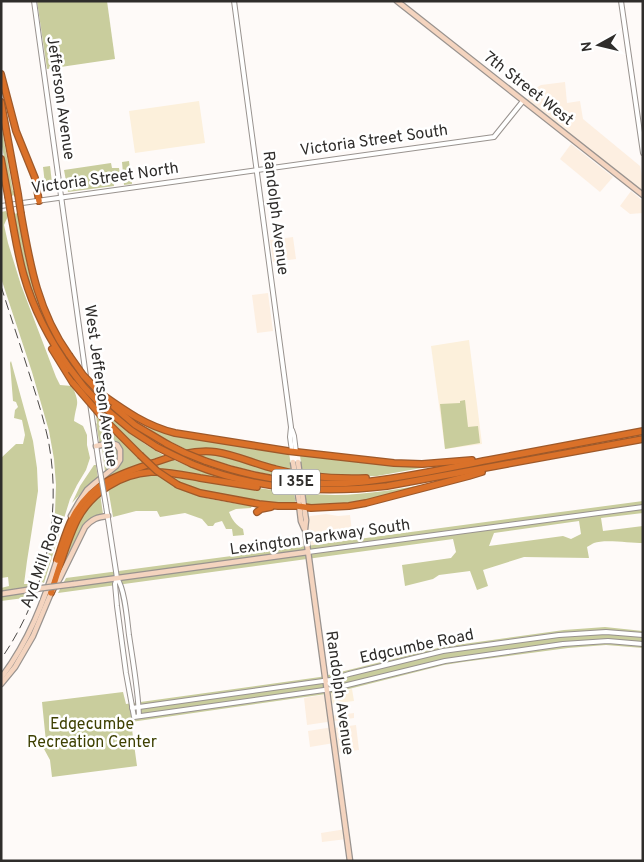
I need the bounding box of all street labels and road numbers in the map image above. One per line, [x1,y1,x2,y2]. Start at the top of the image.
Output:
street label: Jefferson Avenue [41,35,79,161]
street label: 7th Street West [479,48,577,130]
street label: Victoria Street South [299,121,449,161]
street label: Randolph Avenue [257,150,293,276]
street label: Victoria Street North [30,159,180,199]
street label: West Jefferson Avenue [79,304,121,468]
road number: I 35E [272,470,320,494]
street label: Ayd Mill Road [17,513,69,611]
street label: Lexington Parkway South [229,515,411,561]
street label: Edgcumbe Road [358,625,476,669]
street label: Randolph Avenue [320,630,358,756]

